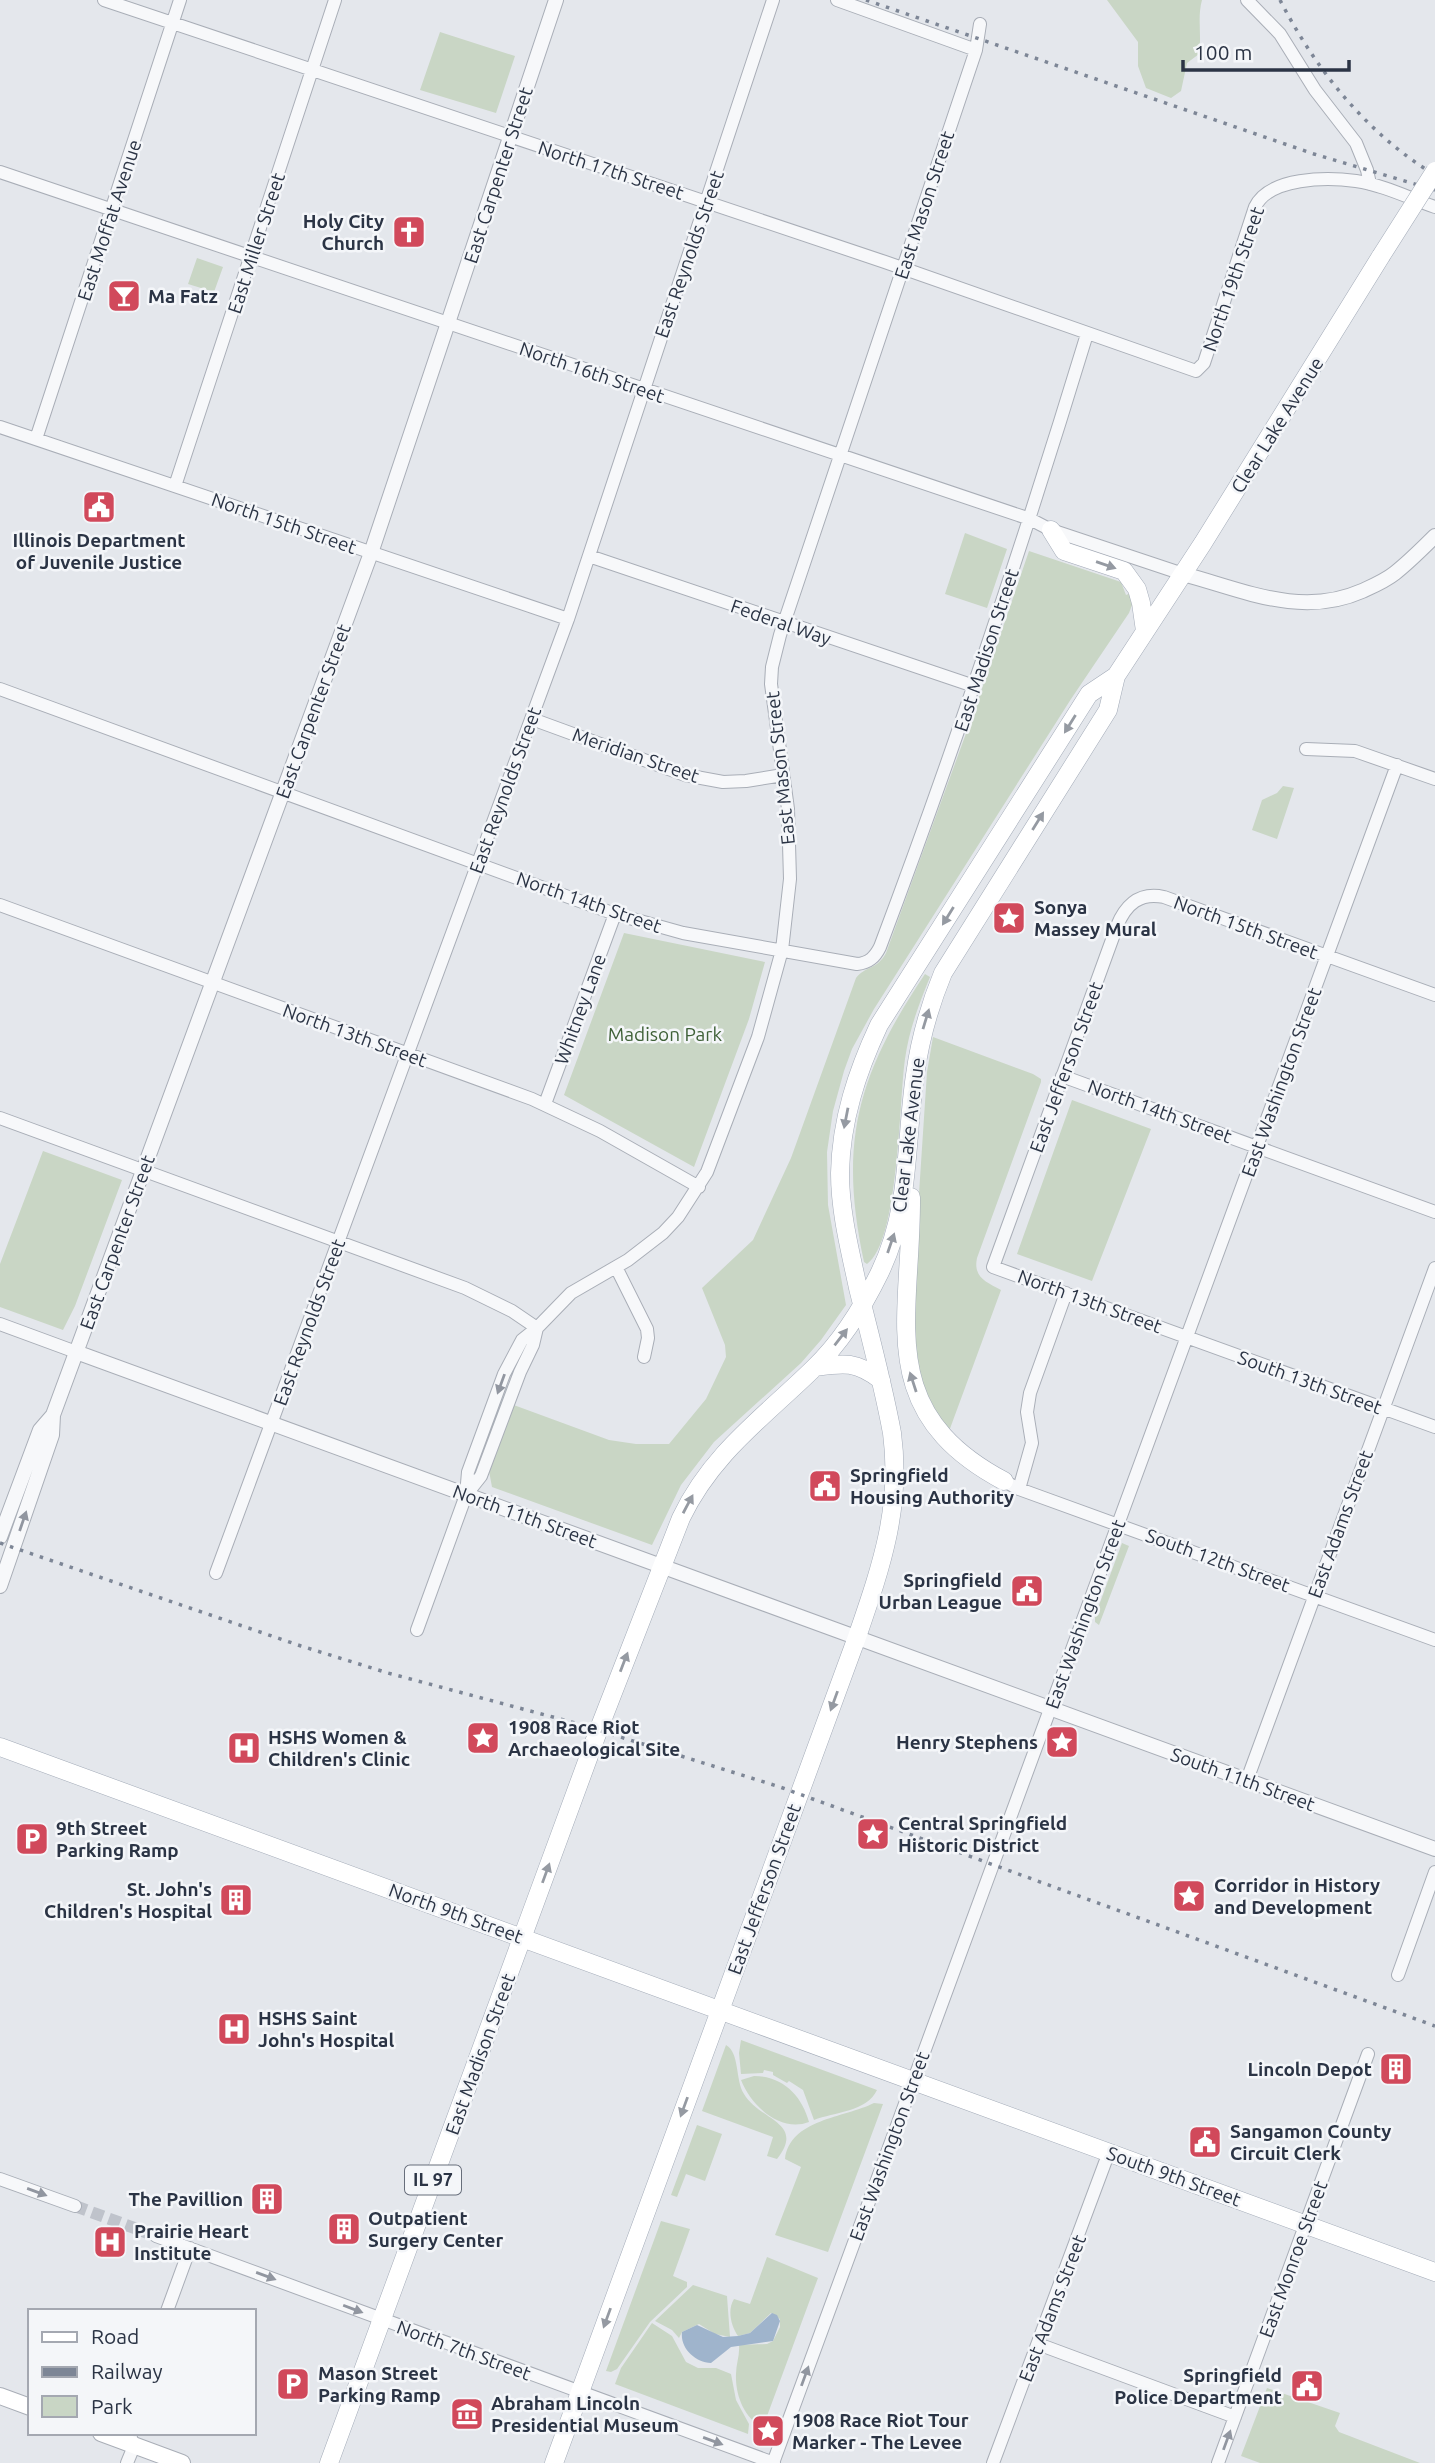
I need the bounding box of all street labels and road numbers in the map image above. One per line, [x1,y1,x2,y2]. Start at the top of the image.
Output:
street label: East Carpenter Street [459,84,537,266]
street label: East Mason Street [890,128,958,282]
street label: North 17th Street [535,136,687,204]
street label: East Moffat Avenue [73,137,145,303]
street label: East Reynolds Street [650,167,728,341]
street label: East Miller Street [223,169,289,316]
street label: North 19th Street [1198,203,1268,354]
street label: North 16th Street [517,337,668,407]
street label: Clear Lake Avenue [1226,353,1328,497]
street label: North 15th Street [209,488,360,558]
street label: East Madison Street [949,565,1023,734]
street label: Federal Way [728,595,834,649]
street label: East Carpenter Street [271,620,355,801]
street label: East Mason Street [761,690,799,846]
street label: East Reynolds Street [465,703,546,876]
street label: Meridian Street [570,723,703,787]
street label: North 14th Street [514,867,665,937]
street label: North 15th Street [1171,891,1322,963]
street label: Whitney Lane [550,951,610,1067]
street label: East Jefferson Street [1025,978,1107,1155]
street label: East Washington Street [1237,984,1326,1180]
street label: North 13th Street [280,999,431,1071]
street label: Clear Lake Avenue [888,1056,928,1214]
street label: North 14th Street [1085,1075,1236,1147]
street label: East Carpenter Street [75,1151,159,1332]
street label: East Reynolds Street [269,1235,350,1408]
street label: North 13th Street [1015,1265,1166,1337]
street label: South 13th Street [1235,1346,1386,1418]
street label: East Adams Street [1303,1447,1377,1601]
street label: North 11th Street [450,1480,601,1552]
street label: East Washington Street [1041,1516,1130,1712]
street label: South 12th Street [1143,1524,1294,1596]
street label: South 11th Street [1168,1743,1319,1815]
street label: East Jefferson Street [723,1800,805,1977]
street label: North 9th Street [386,1879,527,1948]
street label: East Madison Street [441,1970,520,2138]
street label: East Washington Street [845,2048,934,2244]
street label: South 9th Street [1104,2142,1245,2211]
road number: IL 97 [405,2166,461,2194]
street label: East Monroe Street [1254,2177,1332,2340]
street label: East Adams Street [1014,2231,1090,2385]
street label: North 7th Street [394,2316,535,2385]

